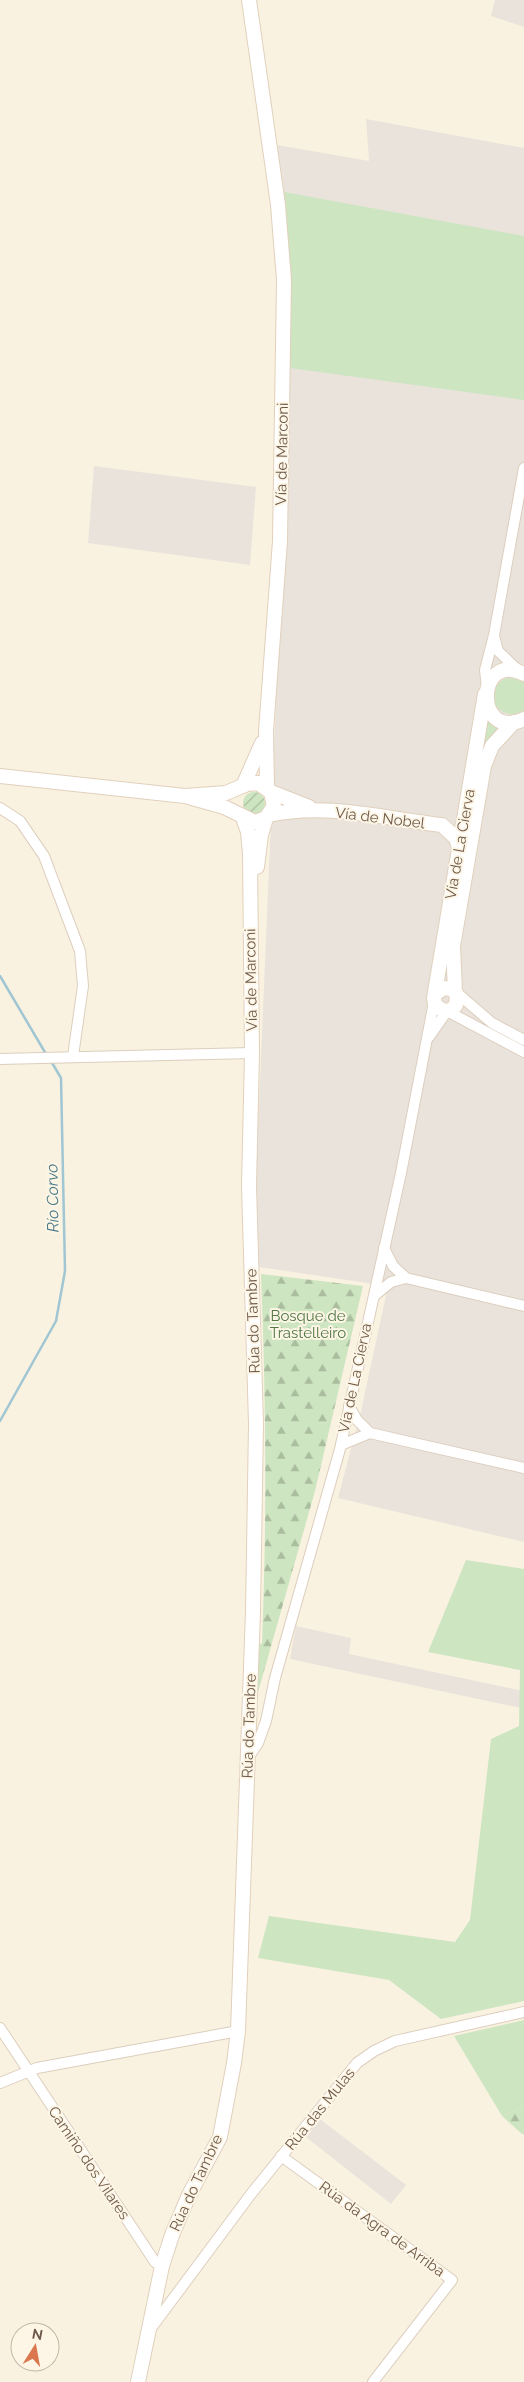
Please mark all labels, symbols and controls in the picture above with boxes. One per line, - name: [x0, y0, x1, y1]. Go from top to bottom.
- street label: Vía de Marconi: [272, 402, 292, 506]
- street label: Vía de La Cierva: [441, 787, 479, 901]
- street label: Vía de Nobel: [334, 804, 427, 833]
- street label: Vía de Marconi: [241, 928, 261, 1032]
- water label: Río Corvo: [42, 1164, 63, 1232]
- street label: Rúa do Tambre: [242, 1268, 264, 1374]
- park label: Bosque de Trastelleiro: [270, 1307, 346, 1342]
- street label: Vía de La Cierva: [335, 1321, 375, 1435]
- street label: Rúa do Tambre: [238, 1673, 260, 1779]
- street label: Rúa das Mulas: [281, 2064, 359, 2154]
- street label: Camiño dos Vilares: [44, 2103, 134, 2223]
- street label: Rúa do Tambre: [166, 2132, 226, 2234]
- street label: Rúa da Agra de Arriba: [316, 2177, 448, 2281]
- north arrow: [10, 2322, 60, 2372]
- text: N: [31, 2325, 44, 2343]

